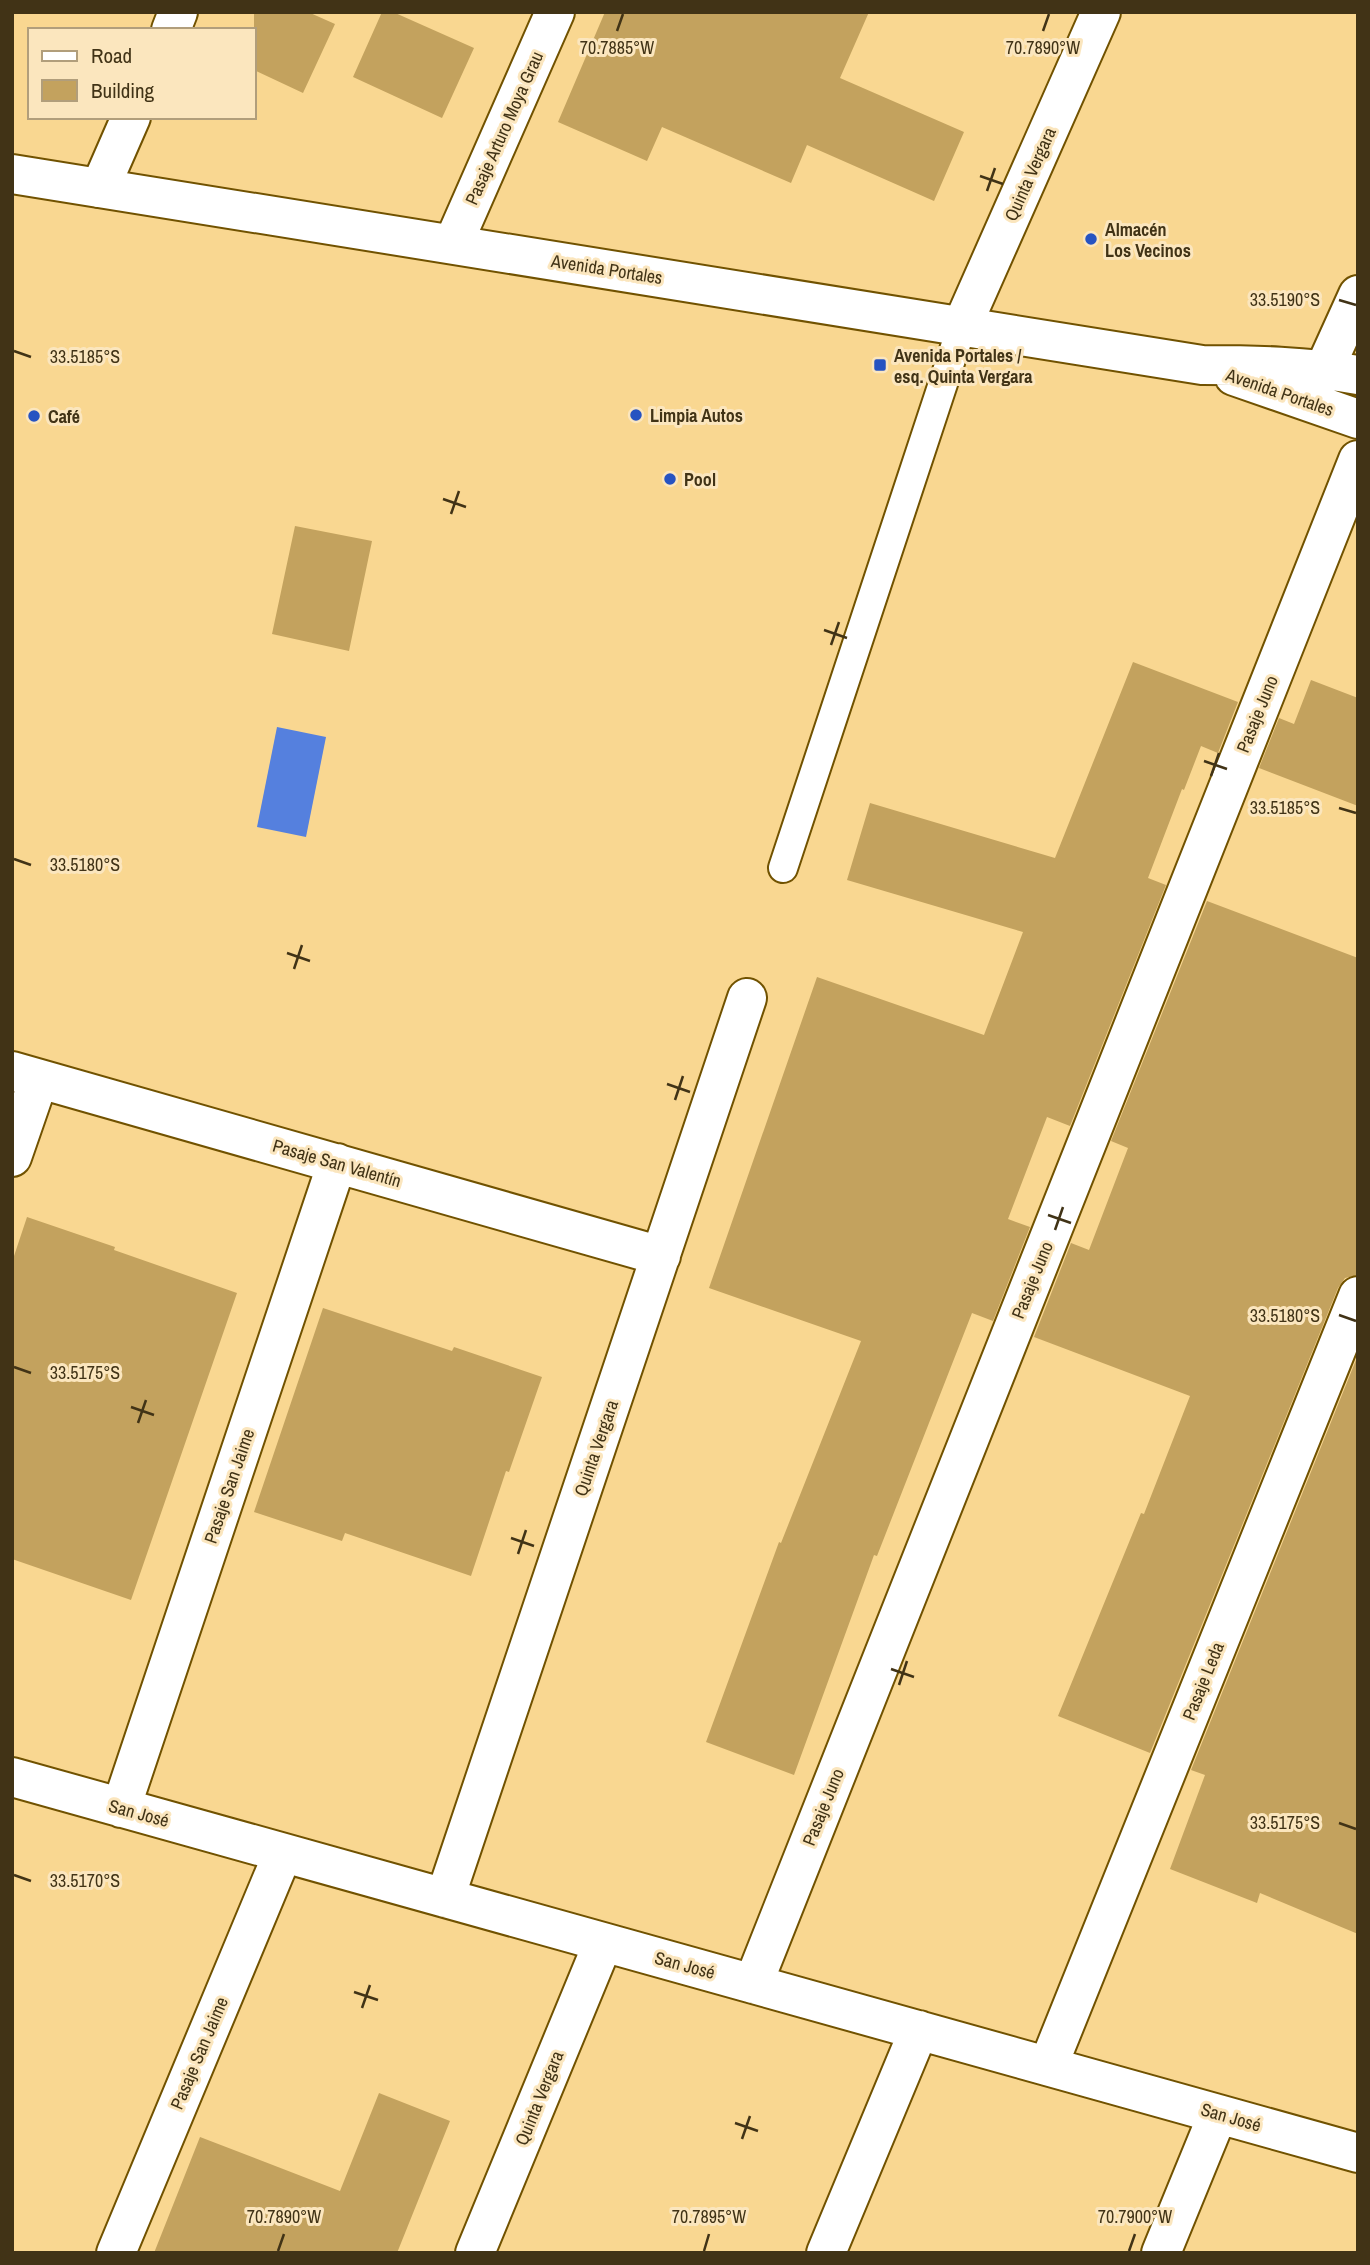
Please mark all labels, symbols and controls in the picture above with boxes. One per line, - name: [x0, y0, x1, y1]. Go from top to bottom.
- legend: [28, 28, 256, 119]
- text: 70.7885°W: [580, 35, 654, 60]
- text: 70.7890°W: [1006, 35, 1080, 60]
- text: Road: [91, 41, 132, 70]
- street label: Pasaje Arturo Moya Grau: [459, 47, 549, 209]
- text: Building: [91, 76, 155, 105]
- street label: Quinta Vergara: [998, 123, 1062, 225]
- place label: Almacén Los Vecinos: [1105, 217, 1191, 263]
- marker: Almacén Los Vecinos: [1083, 231, 1099, 247]
- street label: Avenida Portales: [549, 248, 664, 290]
- text: 33.5190°S: [1250, 287, 1320, 312]
- place label: Avenida Portales / esq. Quinta Vergara: [894, 343, 1033, 389]
- text: 33.5185°S: [50, 344, 120, 369]
- marker: Avenida Portales / esq. Quinta Vergara: [872, 357, 888, 373]
- street label: Avenida Portales: [1222, 362, 1337, 422]
- place label: Limpia Autos: [650, 403, 743, 428]
- place label: Café: [48, 404, 80, 429]
- marker: Limpia Autos: [628, 407, 644, 423]
- marker: Café: [26, 408, 42, 424]
- place label: Pool: [684, 467, 716, 492]
- marker: Pool: [662, 471, 678, 487]
- street label: Pasaje Juno: [1230, 672, 1284, 756]
- text: 33.5185°S: [1250, 795, 1320, 820]
- text: 33.5180°S: [50, 852, 120, 877]
- street label: Pasaje San Valentín: [270, 1133, 404, 1193]
- street label: Pasaje Juno: [1005, 1238, 1059, 1322]
- text: 33.5180°S: [1250, 1303, 1320, 1328]
- text: 33.5175°S: [50, 1360, 120, 1385]
- street label: Quinta Vergara: [568, 1397, 624, 1499]
- street label: Pasaje San Jaime: [198, 1425, 260, 1547]
- street label: Pasaje Leda: [1176, 1638, 1230, 1724]
- street label: Pasaje Juno: [796, 1765, 850, 1849]
- street label: San José: [106, 1793, 172, 1833]
- text: 33.5175°S: [1250, 1810, 1320, 1835]
- text: 33.5170°S: [50, 1868, 120, 1893]
- street label: San José: [652, 1945, 718, 1985]
- street label: Pasaje San Jaime: [164, 1993, 234, 2113]
- street label: Quinta Vergara: [509, 2047, 569, 2149]
- street label: San José: [1198, 2097, 1264, 2137]
- text: 70.7890°W: [247, 2204, 321, 2229]
- text: 70.7895°W: [672, 2204, 746, 2229]
- text: 70.7900°W: [1098, 2204, 1172, 2229]

